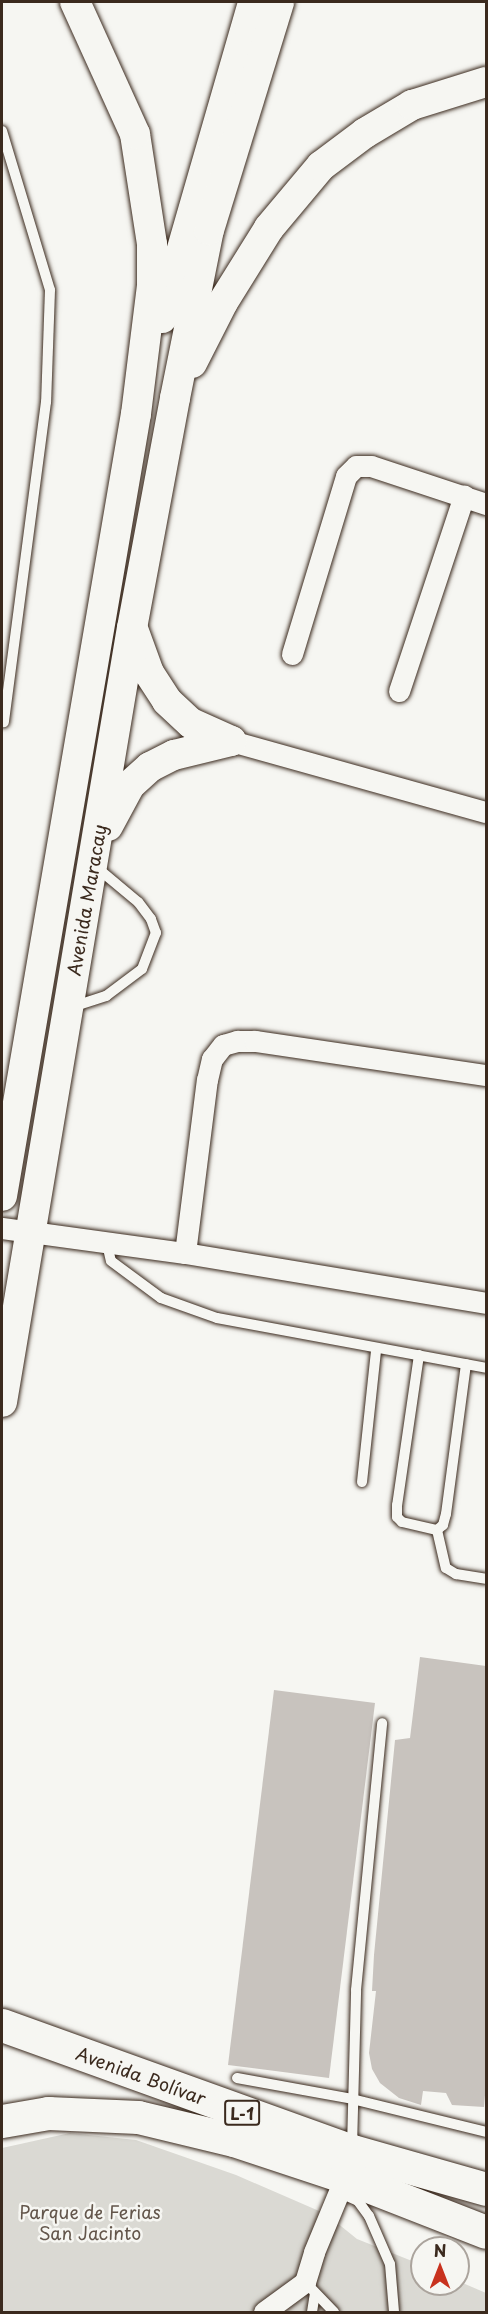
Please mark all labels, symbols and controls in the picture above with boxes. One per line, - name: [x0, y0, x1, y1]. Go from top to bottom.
- street label: Avenida Maracay: [63, 823, 111, 977]
- street label: Avenida Bolívar: [73, 2043, 209, 2109]
- road number: L-1: [224, 2100, 260, 2126]
- park label: Parque de Ferias San Jacinto: [19, 2202, 161, 2244]
- north arrow: [410, 2236, 470, 2296]
- text: N: [434, 2238, 446, 2262]

